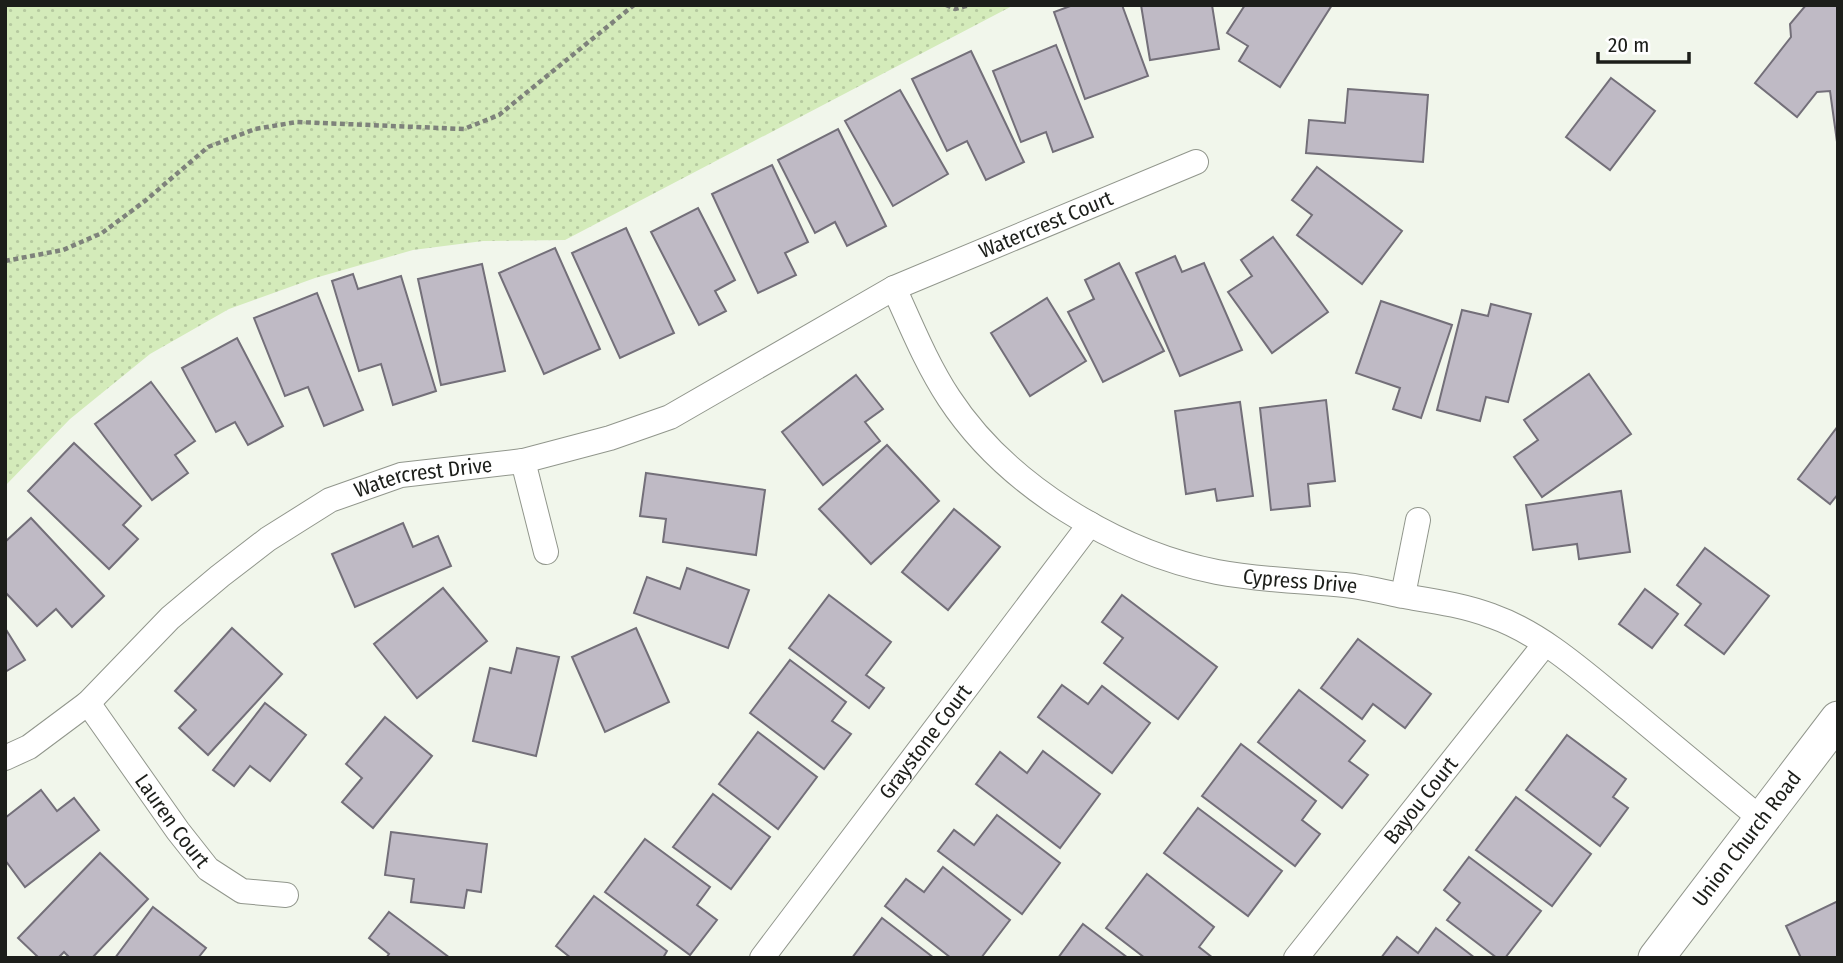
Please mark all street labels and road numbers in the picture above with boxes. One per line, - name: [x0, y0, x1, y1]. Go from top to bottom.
- street label: Watercrest Court: [975, 185, 1117, 264]
- street label: Watercrest Drive: [351, 452, 494, 503]
- street label: Cypress Drive: [1242, 563, 1359, 599]
- street label: Graystone Court: [874, 679, 977, 804]
- street label: Bayou Court: [1378, 751, 1464, 849]
- street label: Union Church Road: [1687, 766, 1807, 912]
- street label: Lauren Court: [129, 769, 215, 873]

